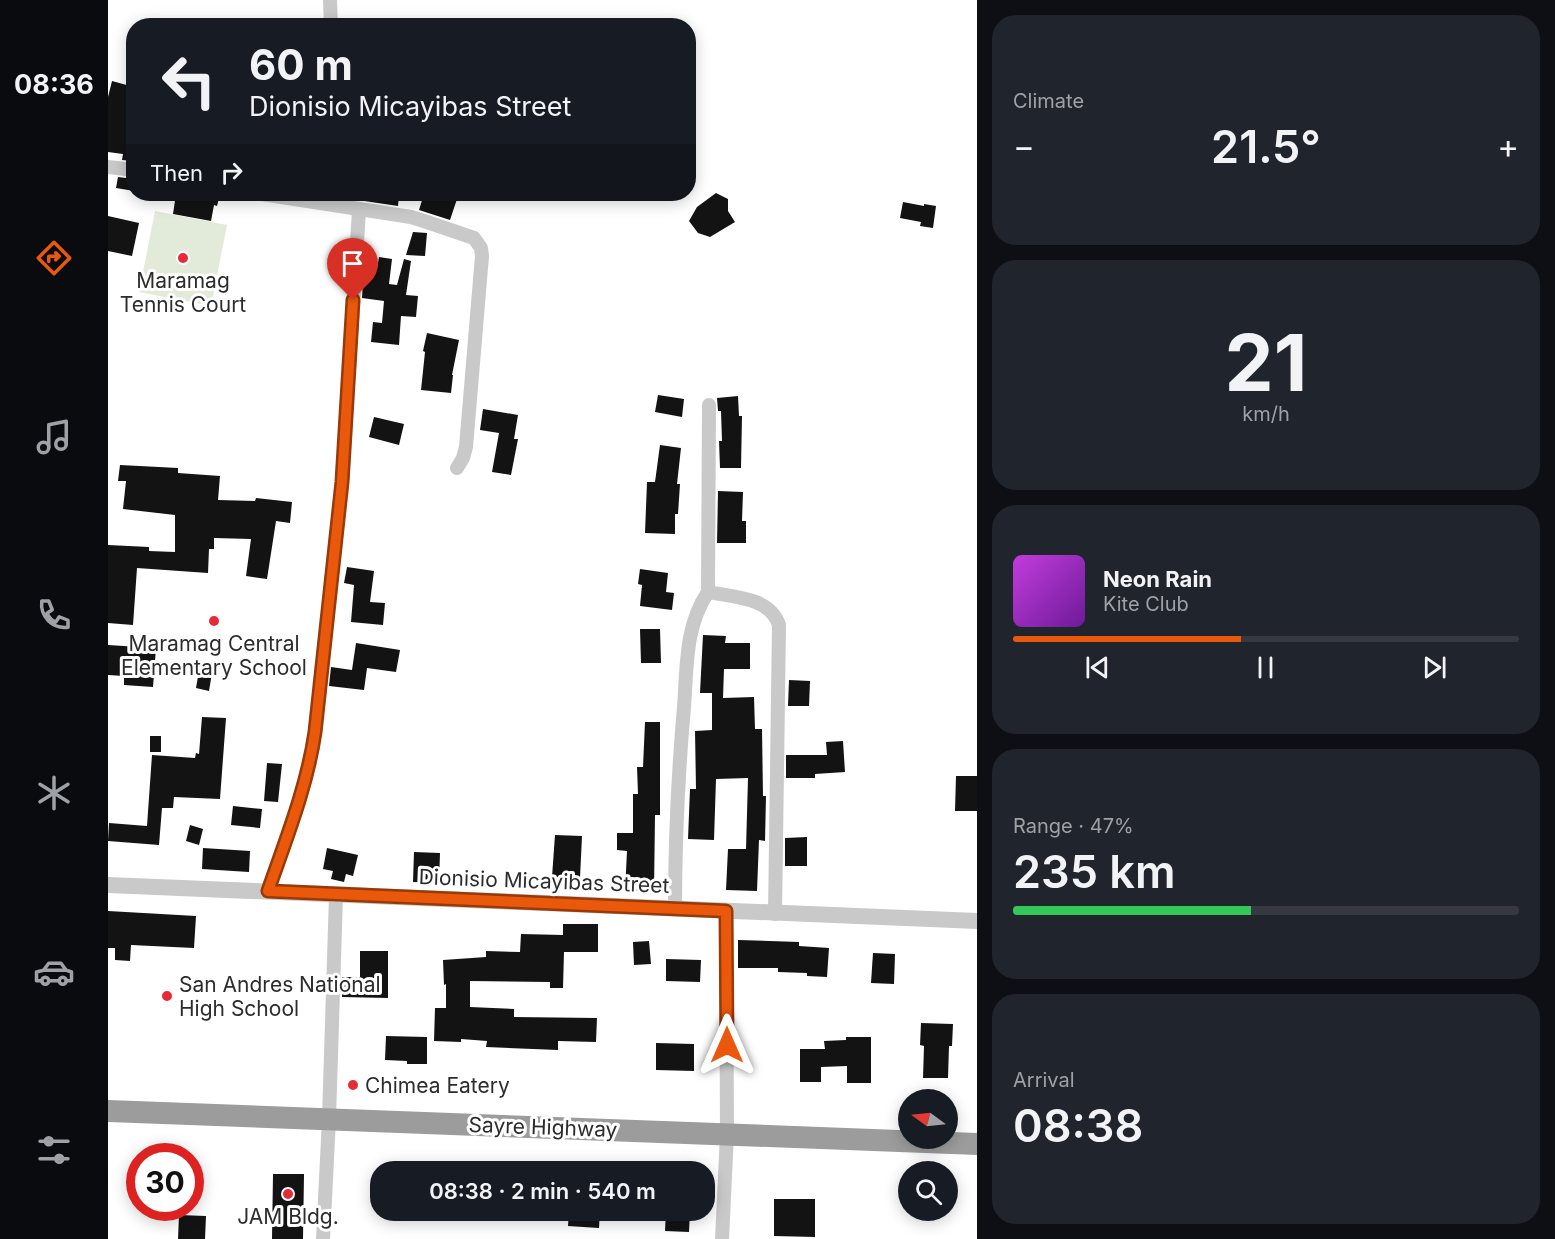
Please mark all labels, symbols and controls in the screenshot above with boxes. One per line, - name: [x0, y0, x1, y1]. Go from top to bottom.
- text: 60 m: [249, 39, 353, 90]
- icon: left: [150, 42, 228, 120]
- text: 08:36: [14, 68, 94, 101]
- text: Climate: [1013, 89, 1084, 113]
- text: Dionisio Micayibas Street: [249, 90, 571, 123]
- text: 21.5°: [1211, 119, 1321, 174]
- text: −: [1013, 126, 1035, 166]
- text: +: [1497, 126, 1519, 166]
- icon: right: [215, 156, 248, 189]
- text: Then: [150, 160, 203, 186]
- icon: directions: [33, 237, 75, 279]
- pin: [327, 238, 378, 300]
- icon: arrive: [336, 247, 369, 280]
- marker: Maramag Tennis Court: [176, 251, 190, 265]
- place label: Maramag Tennis Court: [120, 268, 246, 317]
- text: 21: [1225, 315, 1307, 410]
- text: km/h: [1242, 402, 1290, 426]
- icon: music: [33, 416, 75, 458]
- text: Neon Rain: [1103, 566, 1212, 592]
- text: Kite Club: [1103, 592, 1189, 616]
- icon: phone: [33, 594, 75, 636]
- marker: Maramag Central Elementary School: [207, 614, 221, 628]
- place label: Maramag Central Elementary School: [121, 631, 307, 680]
- icon: previous: [1081, 651, 1114, 684]
- icon: pause: [1249, 651, 1282, 684]
- icon: next: [1418, 651, 1451, 684]
- icon: climate: [33, 772, 75, 814]
- text: Range · 47%: [1013, 814, 1134, 838]
- text: 235 km: [1013, 844, 1175, 899]
- street label: Dionisio Micayibas Street: [418, 864, 670, 898]
- icon: car: [33, 951, 75, 993]
- place label: San Andres National High School: [179, 972, 381, 1021]
- marker: San Andres National High School: [160, 989, 174, 1003]
- position arrow: [695, 1013, 759, 1077]
- text: Arrival: [1013, 1068, 1075, 1092]
- place label: Chimea Eatery: [365, 1073, 510, 1098]
- marker: Chimea Eatery: [346, 1078, 360, 1092]
- north arrow: [898, 1089, 958, 1149]
- map controls: [898, 1089, 958, 1221]
- text: 08:38: [1013, 1098, 1143, 1153]
- street label: Sayre Highway: [468, 1112, 618, 1142]
- icon: filters: [33, 1129, 75, 1171]
- speed limit sign: 30: [126, 1143, 204, 1221]
- button: search: [898, 1161, 958, 1221]
- text: 08:38 · 2 min · 540 m: [429, 1178, 656, 1204]
- marker: JAM Bldg.: [281, 1187, 295, 1201]
- place label: JAM Bldg.: [237, 1204, 339, 1229]

